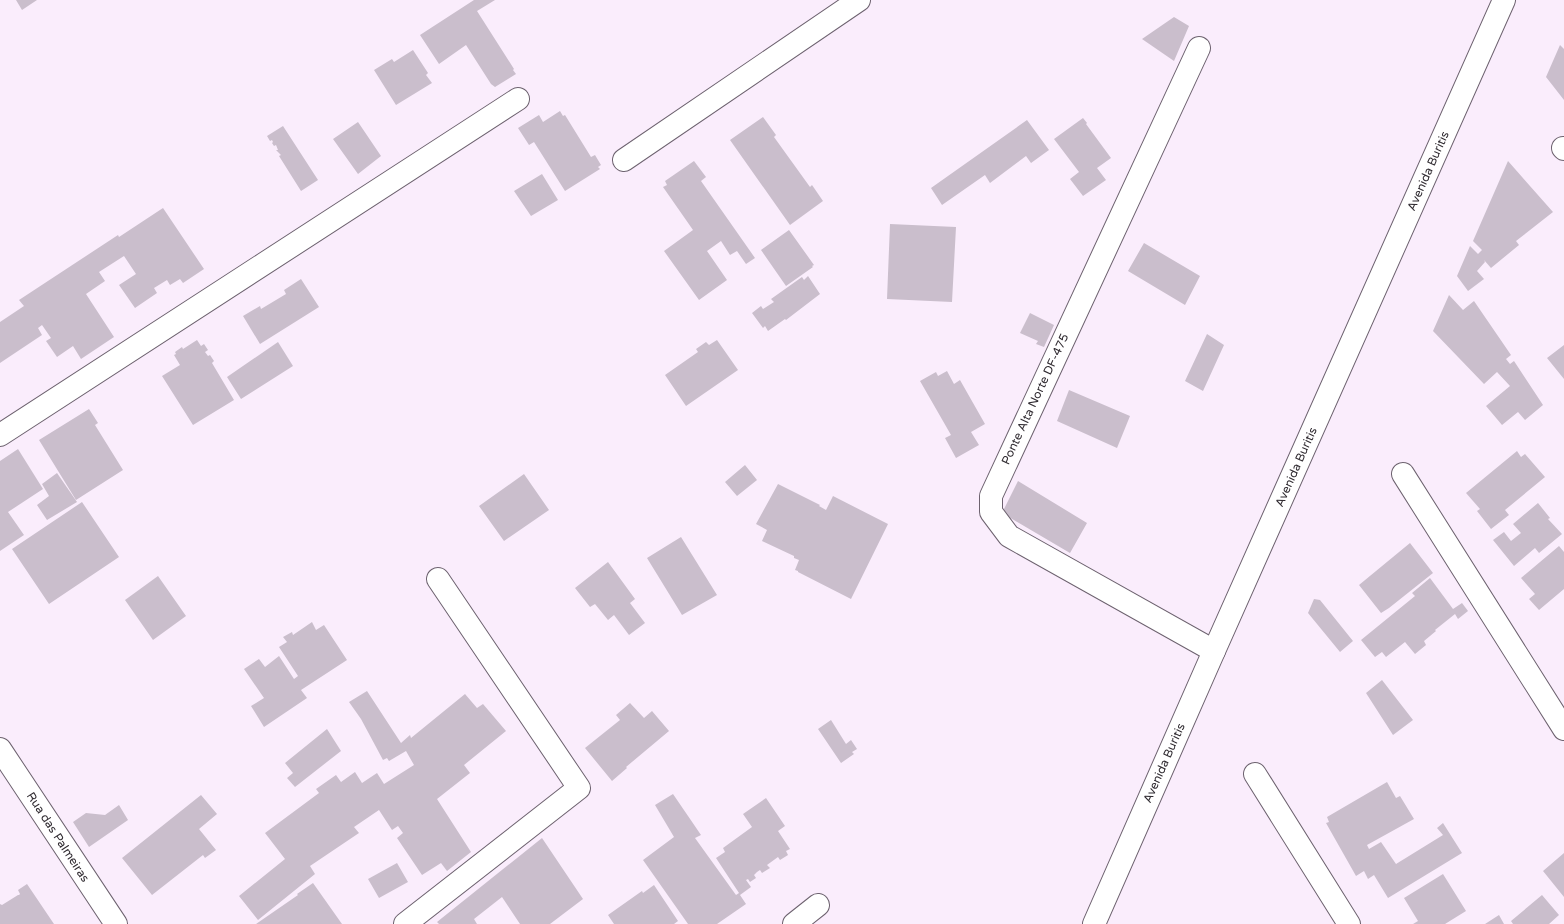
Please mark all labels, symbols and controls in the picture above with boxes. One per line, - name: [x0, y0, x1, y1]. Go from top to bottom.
- street label: Avenida Buritis: [1404, 129, 1452, 213]
- street label: Ponte Alta Norte DF-475: [998, 331, 1072, 467]
- street label: Avenida Buritis: [1272, 425, 1320, 509]
- street label: Avenida Buritis: [1140, 721, 1188, 805]
- street label: Rua das Palmeiras: [24, 789, 92, 885]

